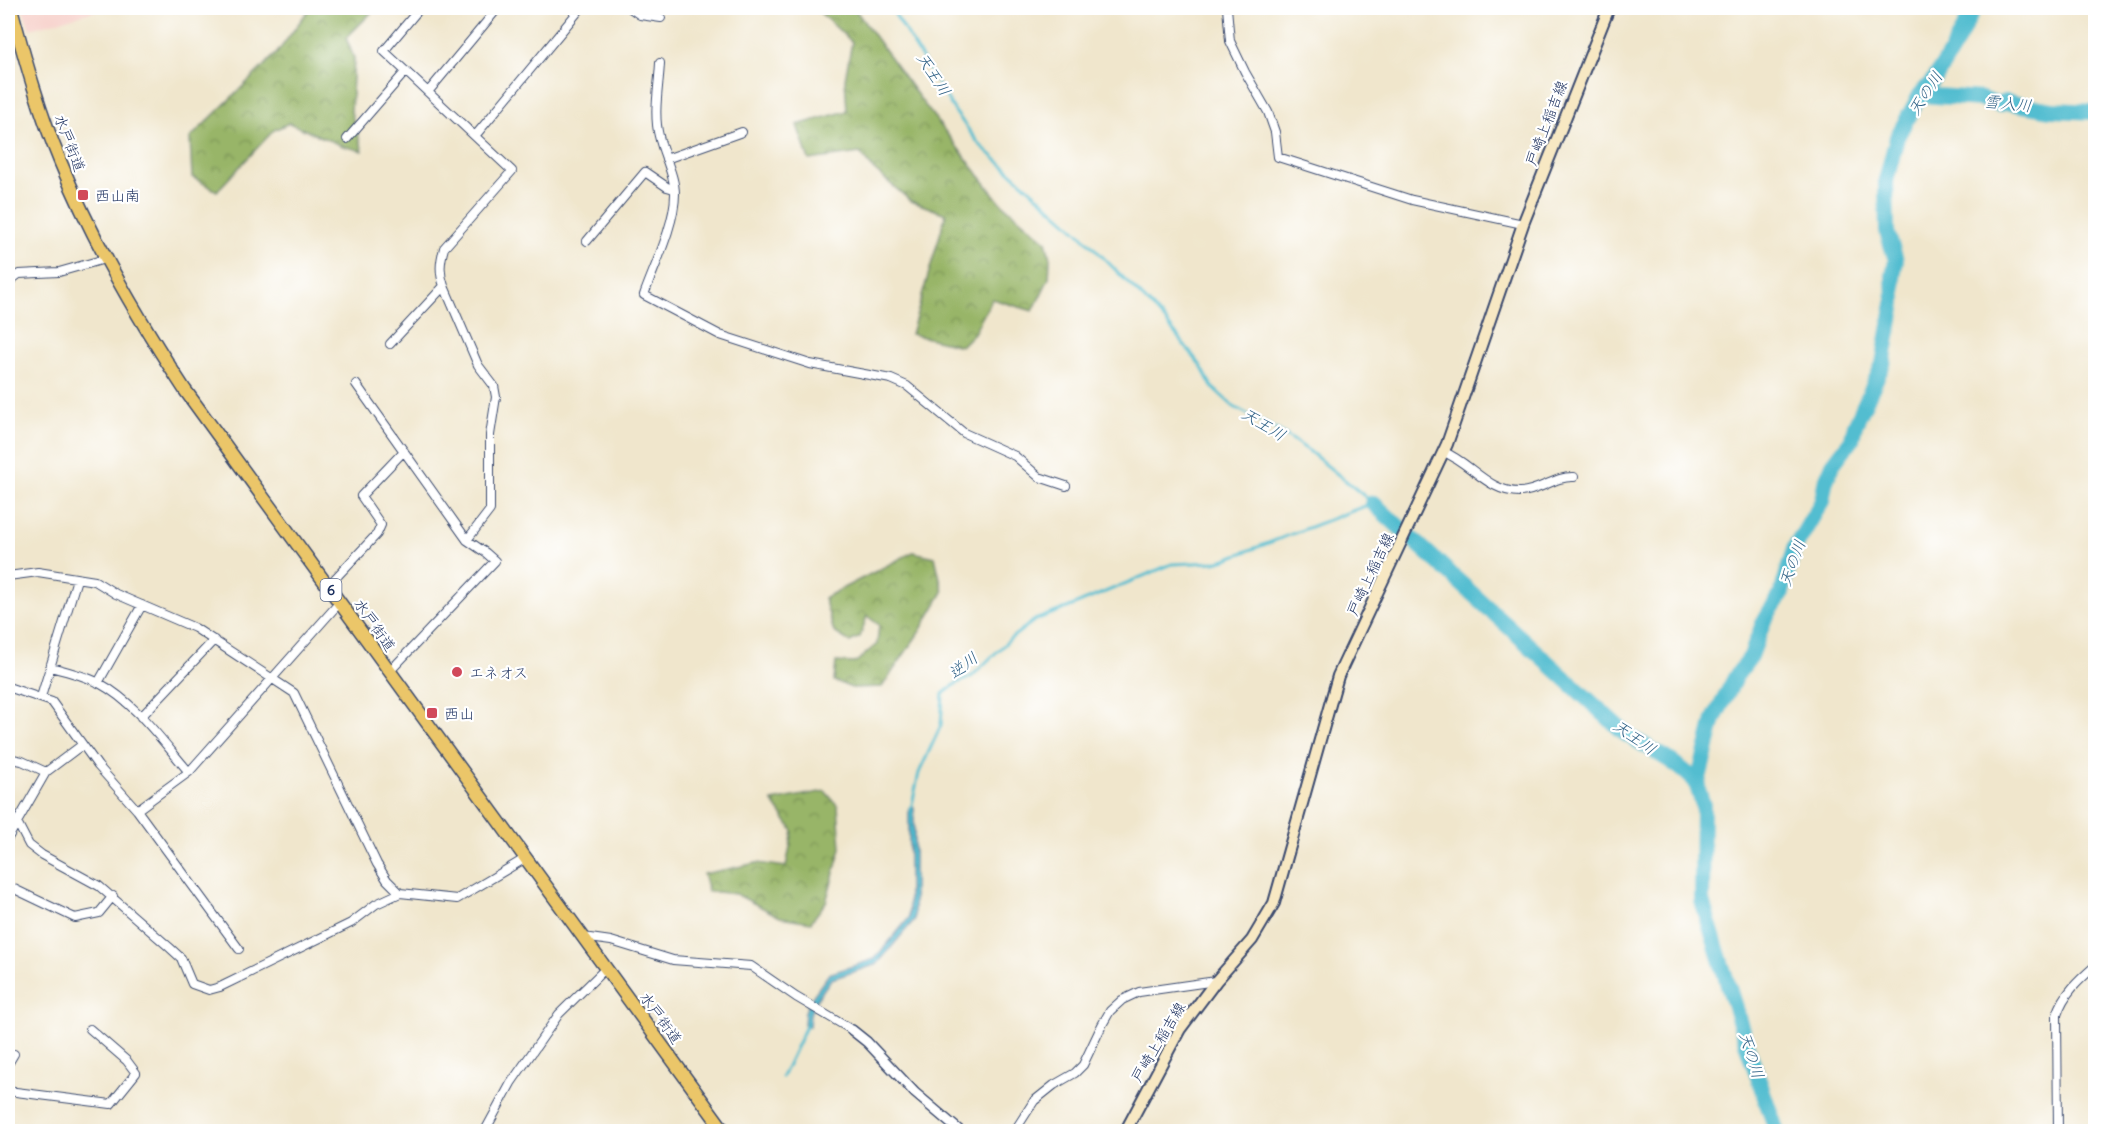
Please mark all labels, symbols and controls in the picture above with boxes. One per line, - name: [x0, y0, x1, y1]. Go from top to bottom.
- water label: 天王川: [913, 48, 955, 100]
- water label: 天の川: [1904, 67, 1946, 119]
- street label: 戸崎上稲吉線: [1521, 78, 1571, 168]
- water label: 雪入川: [1983, 91, 2033, 115]
- street label: 水戸街道: [50, 112, 90, 174]
- place label: 西山南: [95, 186, 140, 205]
- marker: 西山南: [76, 188, 90, 202]
- water label: 天王川: [1238, 403, 1290, 445]
- street label: 戸崎上稲吉線: [1342, 529, 1398, 619]
- water label: 天の川: [1774, 537, 1810, 589]
- road number: 6: [320, 579, 342, 601]
- street label: 水戸街道: [350, 595, 400, 655]
- water label: 逆川: [944, 647, 982, 683]
- place label: エネオス: [469, 663, 528, 682]
- marker: エネオス: [450, 665, 464, 679]
- place label: 西山: [444, 704, 474, 723]
- marker: 西山: [425, 706, 439, 720]
- water label: 天王川: [1610, 715, 1660, 759]
- street label: 水戸街道: [636, 988, 686, 1048]
- street label: 戸崎上稲吉線: [1127, 999, 1189, 1085]
- water label: 天の川: [1735, 1029, 1769, 1081]

